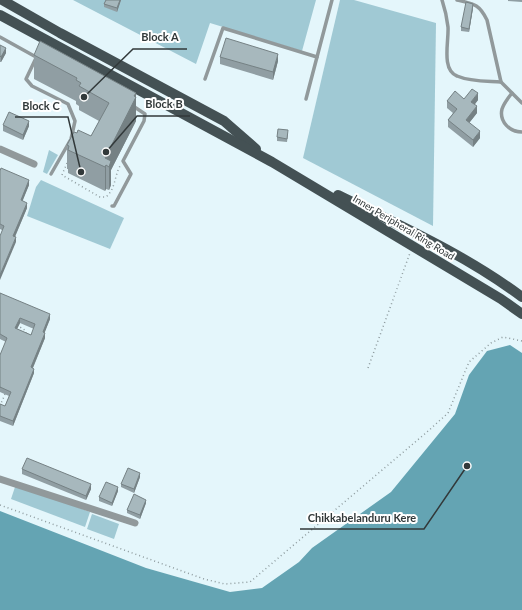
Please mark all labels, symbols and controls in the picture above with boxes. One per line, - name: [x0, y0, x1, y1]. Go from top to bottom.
- callout: Block A: [133, 26, 187, 49]
- text: Block A: [141, 30, 179, 43]
- callout: Block B: [137, 93, 190, 116]
- callout: Block C: [15, 94, 68, 117]
- text: Block B: [145, 97, 183, 110]
- text: Block C: [22, 99, 60, 112]
- street label: Inner Peripheral Ring Road: [351, 192, 457, 262]
- callout: Chikkabelanduru Kere: [300, 506, 424, 529]
- text: Chikkabelanduru Kere: [308, 511, 416, 524]

